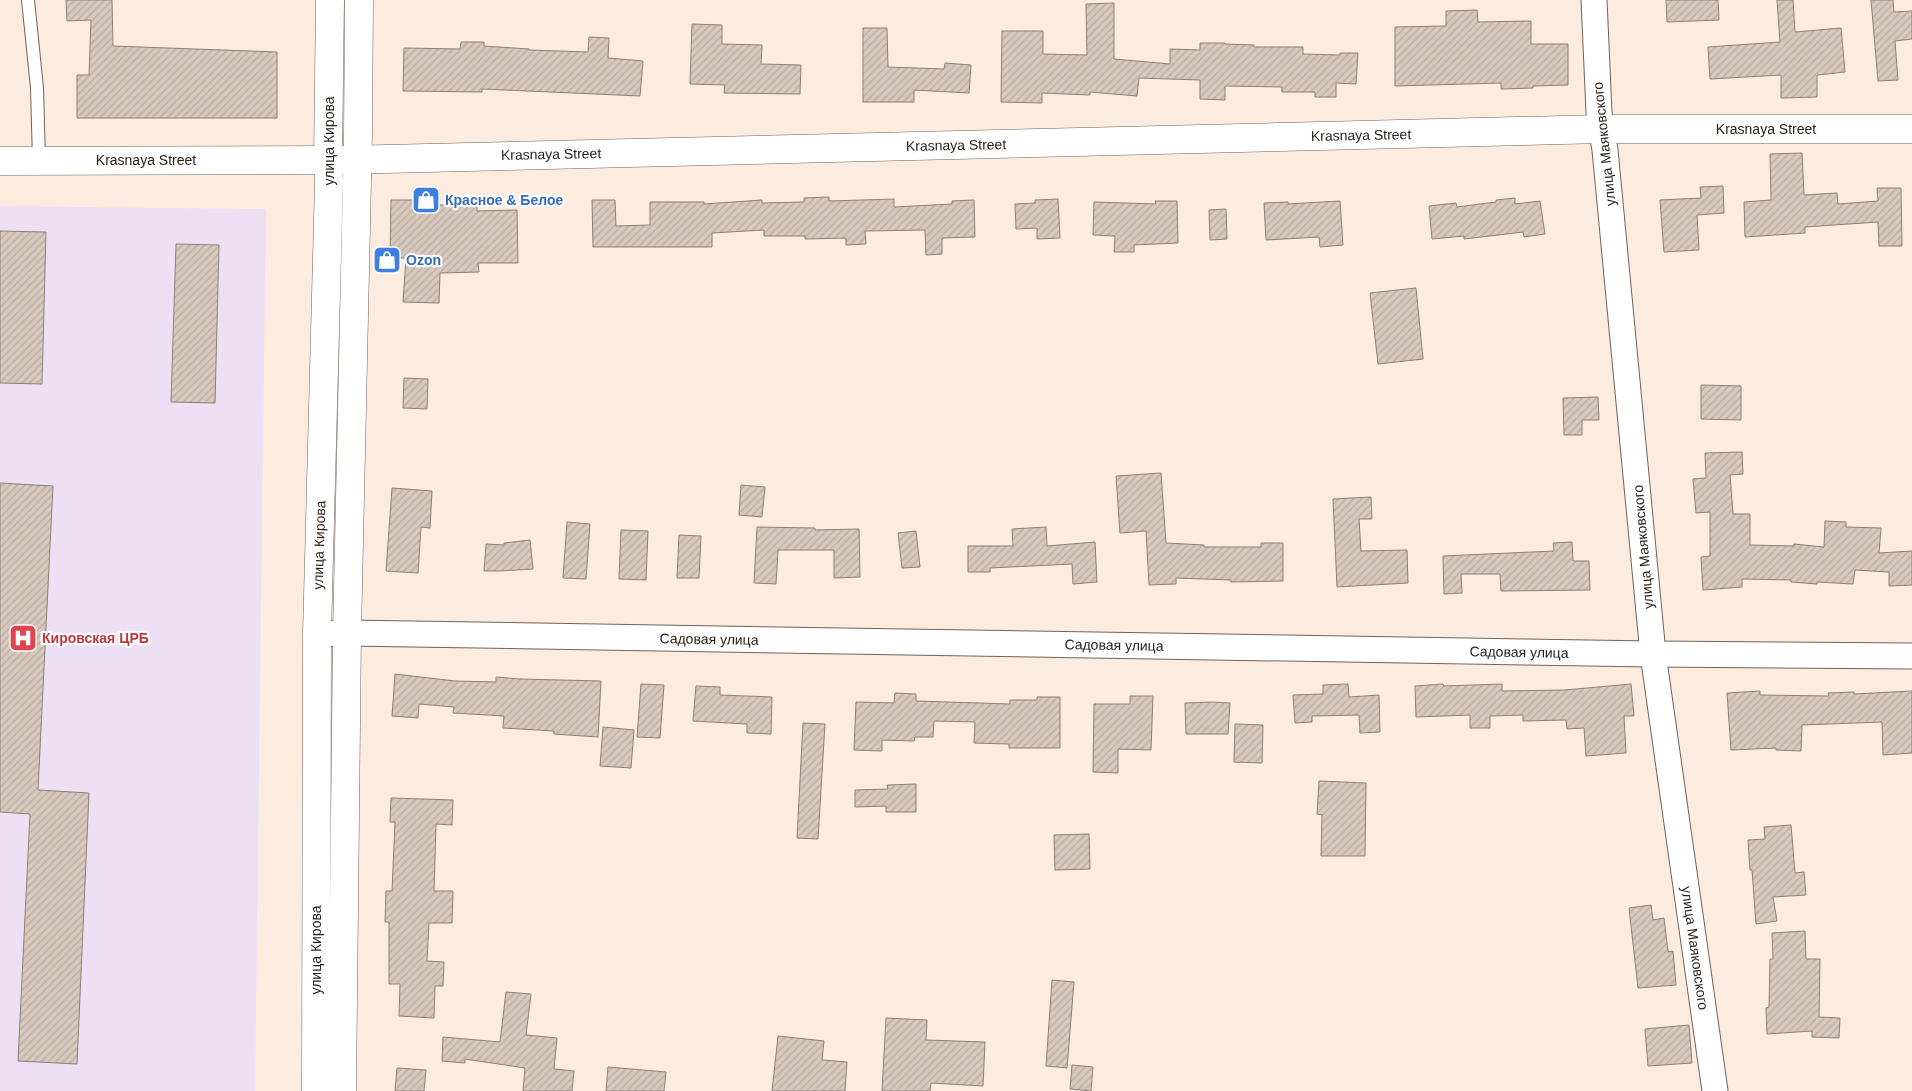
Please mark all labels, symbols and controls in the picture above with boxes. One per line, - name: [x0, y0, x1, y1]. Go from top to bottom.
- street label: улица Маяковского: [1590, 81, 1618, 207]
- street label: улица Кирова: [321, 96, 337, 186]
- street label: Krasnaya Street: [1716, 121, 1816, 137]
- street label: Krasnaya Street: [1311, 126, 1411, 144]
- street label: Krasnaya Street: [906, 136, 1006, 154]
- street label: Krasnaya Street: [501, 145, 601, 163]
- street label: Krasnaya Street: [96, 152, 196, 168]
- shop icon: Красное & Белое: [411, 185, 441, 215]
- place label: Красное & Белое: [445, 192, 563, 208]
- shop icon: Ozon: [372, 245, 402, 275]
- place label: Ozon: [406, 252, 441, 268]
- street label: улица Маяковского: [1630, 484, 1656, 610]
- street label: улица Кирова: [309, 500, 329, 590]
- hospital icon: Кировская ЦРБ: [8, 623, 38, 653]
- place label: Кировская ЦРБ: [42, 630, 149, 646]
- street label: Садовая улица: [659, 630, 759, 648]
- street label: Садовая улица: [1064, 636, 1164, 654]
- street label: Садовая улица: [1469, 643, 1569, 661]
- street label: улица Маяковского: [1678, 885, 1712, 1011]
- street label: улица Кирова: [308, 905, 324, 995]

